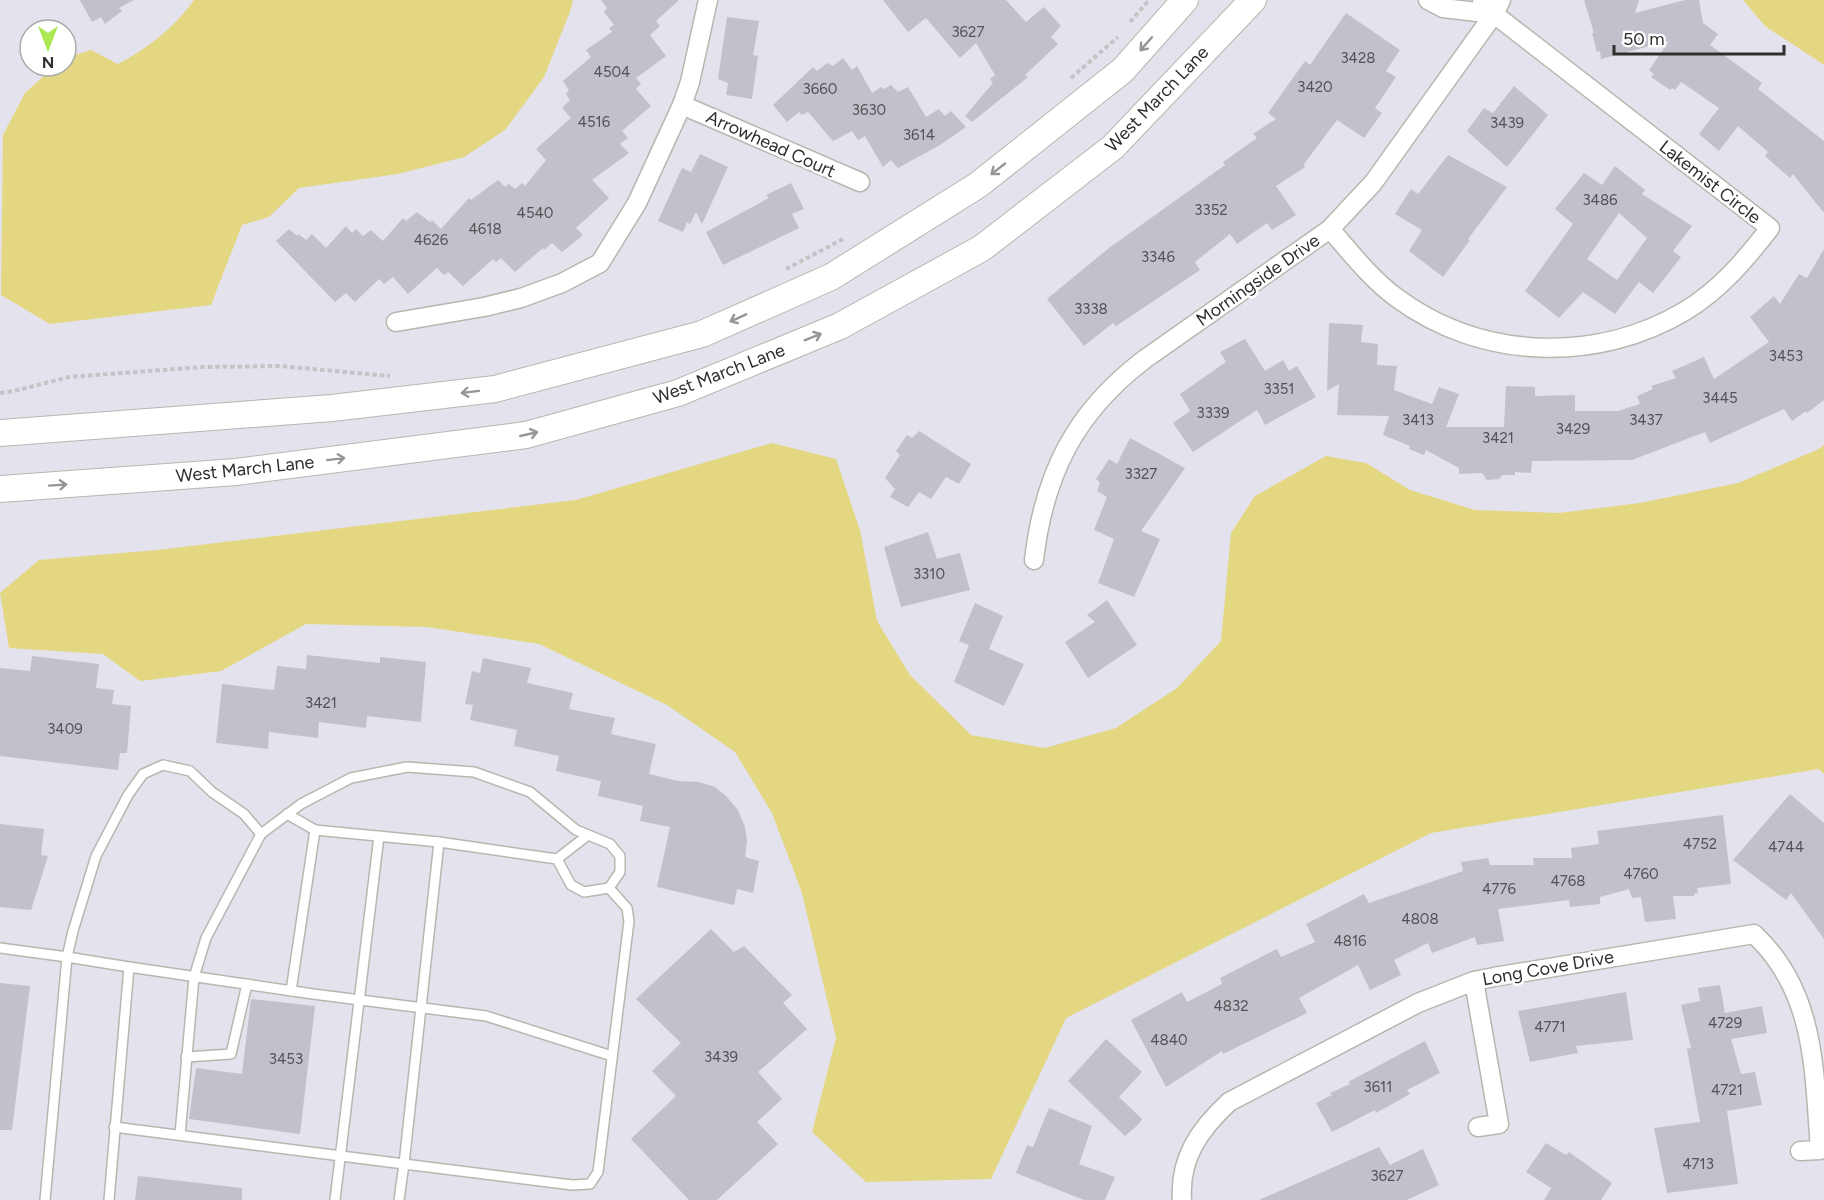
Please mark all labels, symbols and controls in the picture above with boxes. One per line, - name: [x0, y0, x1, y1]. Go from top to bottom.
- north arrow: [18, 18, 78, 78]
- scale bar: [1614, 18, 1784, 56]
- house number: 3627: [951, 23, 985, 41]
- text: 50 m: [1623, 28, 1665, 50]
- one-way arrow: [1139, 36, 1153, 51]
- street label: West March Lane: [1101, 41, 1213, 157]
- house number: 3428: [1340, 49, 1376, 67]
- text: N: [42, 53, 54, 72]
- house number: 4504: [594, 63, 630, 81]
- house number: 3420: [1297, 78, 1333, 96]
- house number: 3660: [803, 80, 837, 98]
- house number: 3630: [852, 101, 886, 119]
- street label: Arrowhead Court: [703, 106, 839, 182]
- house number: 4516: [578, 113, 611, 131]
- house number: 3439: [1490, 114, 1524, 132]
- house number: 3614: [903, 126, 935, 144]
- street label: Lakemist Circle: [1655, 136, 1765, 229]
- one-way arrow: [990, 163, 1006, 176]
- house number: 3486: [1582, 191, 1618, 209]
- house number: 3352: [1194, 201, 1228, 219]
- house number: 4540: [517, 204, 553, 222]
- house number: 4618: [468, 220, 502, 238]
- street label: Morningside Drive: [1192, 229, 1324, 331]
- house number: 4626: [414, 231, 449, 249]
- house number: 3346: [1141, 248, 1176, 266]
- house number: 3338: [1074, 300, 1108, 318]
- one-way arrow: [729, 313, 748, 324]
- one-way arrow: [803, 331, 822, 342]
- street label: West March Lane: [650, 339, 788, 409]
- house number: 3453: [1769, 347, 1803, 365]
- house number: 3351: [1263, 380, 1295, 398]
- one-way arrow: [460, 386, 480, 397]
- house number: 3445: [1702, 389, 1738, 407]
- house number: 3339: [1197, 404, 1229, 422]
- house number: 3413: [1402, 411, 1434, 429]
- house number: 3437: [1629, 411, 1663, 429]
- house number: 3429: [1556, 420, 1590, 438]
- one-way arrow: [520, 427, 539, 439]
- house number: 3421: [1482, 429, 1514, 447]
- street label: West March Lane: [175, 451, 316, 487]
- one-way arrow: [326, 454, 345, 465]
- house number: 3327: [1125, 465, 1157, 483]
- one-way arrow: [48, 479, 68, 490]
- house number: 3310: [913, 565, 945, 583]
- house number: 3421: [305, 694, 337, 712]
- house number: 3409: [47, 720, 83, 738]
- house number: 4752: [1683, 835, 1717, 853]
- house number: 4744: [1768, 838, 1804, 856]
- house number: 4760: [1623, 865, 1659, 883]
- house number: 4768: [1550, 872, 1586, 890]
- house number: 4776: [1482, 880, 1516, 898]
- house number: 4808: [1401, 910, 1439, 928]
- house number: 4816: [1333, 932, 1367, 950]
- street label: Long Cove Drive: [1481, 946, 1616, 990]
- house number: 4832: [1213, 997, 1249, 1015]
- house number: 4729: [1708, 1014, 1742, 1032]
- house number: 4771: [1534, 1018, 1566, 1036]
- house number: 4840: [1150, 1031, 1188, 1049]
- house number: 3439: [704, 1048, 738, 1066]
- house number: 3453: [269, 1050, 303, 1068]
- house number: 3611: [1363, 1078, 1393, 1096]
- house number: 4721: [1711, 1081, 1743, 1099]
- house number: 4713: [1682, 1155, 1714, 1173]
- house number: 3627: [1370, 1167, 1404, 1185]

